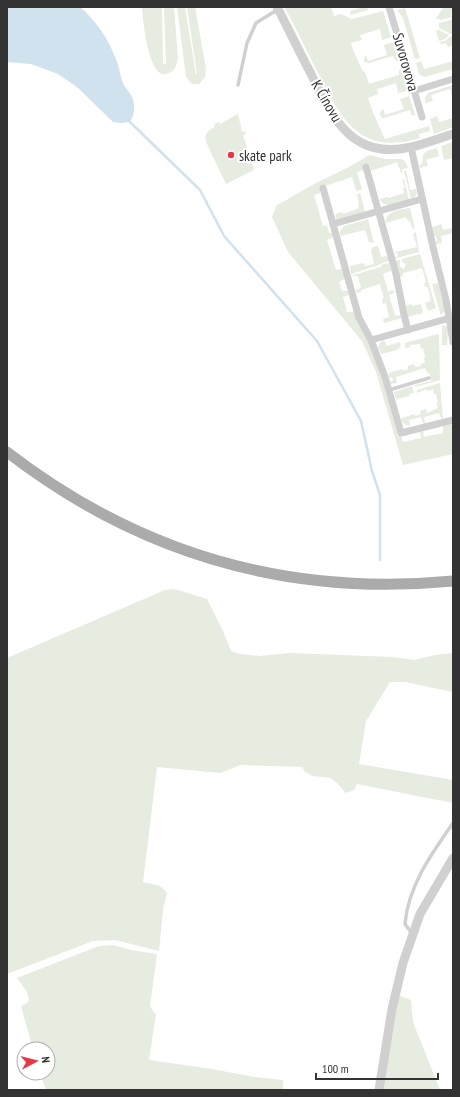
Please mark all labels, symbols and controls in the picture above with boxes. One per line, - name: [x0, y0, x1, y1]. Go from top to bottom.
- street label: Suvorovova: [389, 31, 423, 93]
- street label: K Čínovu: [307, 77, 347, 125]
- place label: skate park: [239, 146, 292, 165]
- marker: skate park: [226, 150, 236, 160]
- north arrow: [16, 1041, 56, 1081]
- scale bar: [316, 1055, 438, 1081]
- text: N: [39, 1056, 53, 1064]
- text: 100 m: [322, 1061, 349, 1076]

